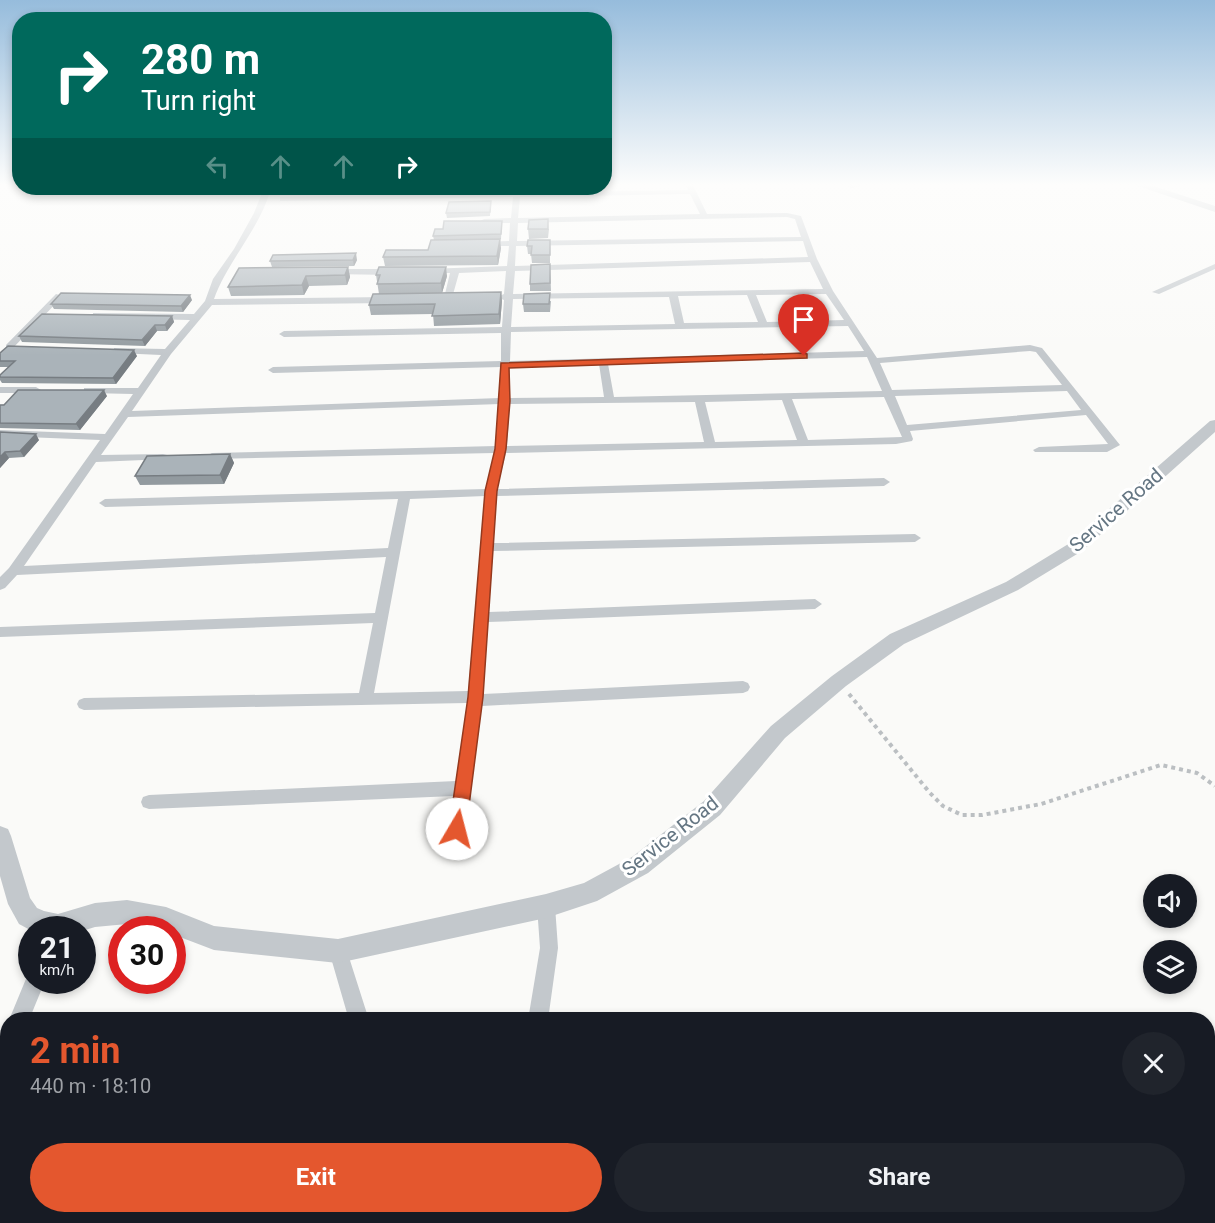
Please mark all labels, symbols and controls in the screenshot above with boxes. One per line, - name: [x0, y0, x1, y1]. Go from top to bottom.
- text: 280 m: [141, 35, 260, 84]
- icon: right: [42, 36, 120, 114]
- text: Turn right: [141, 85, 256, 117]
- icon: left: [201, 150, 234, 183]
- icon: ahead: [264, 150, 297, 183]
- icon: ahead: [327, 150, 360, 183]
- icon: right: [390, 150, 423, 183]
- pin: [778, 294, 829, 356]
- icon: arrive: [787, 303, 820, 336]
- street label: Service Road: [1064, 463, 1168, 557]
- street label: Service Road: [617, 791, 723, 881]
- position arrow: [425, 797, 489, 861]
- map controls: [1143, 874, 1197, 994]
- button: sound: [1143, 874, 1197, 928]
- speed limit sign: 30: [108, 916, 186, 994]
- text: 21: [40, 930, 74, 965]
- button: layers: [1143, 940, 1197, 994]
- text: km/h: [39, 961, 75, 979]
- text: 2 min: [30, 1030, 121, 1072]
- button: close: [1122, 1032, 1185, 1095]
- text: 440 m · 18:10: [30, 1074, 151, 1098]
- button: Exit: [30, 1143, 602, 1212]
- button: Share: [614, 1143, 1185, 1212]

